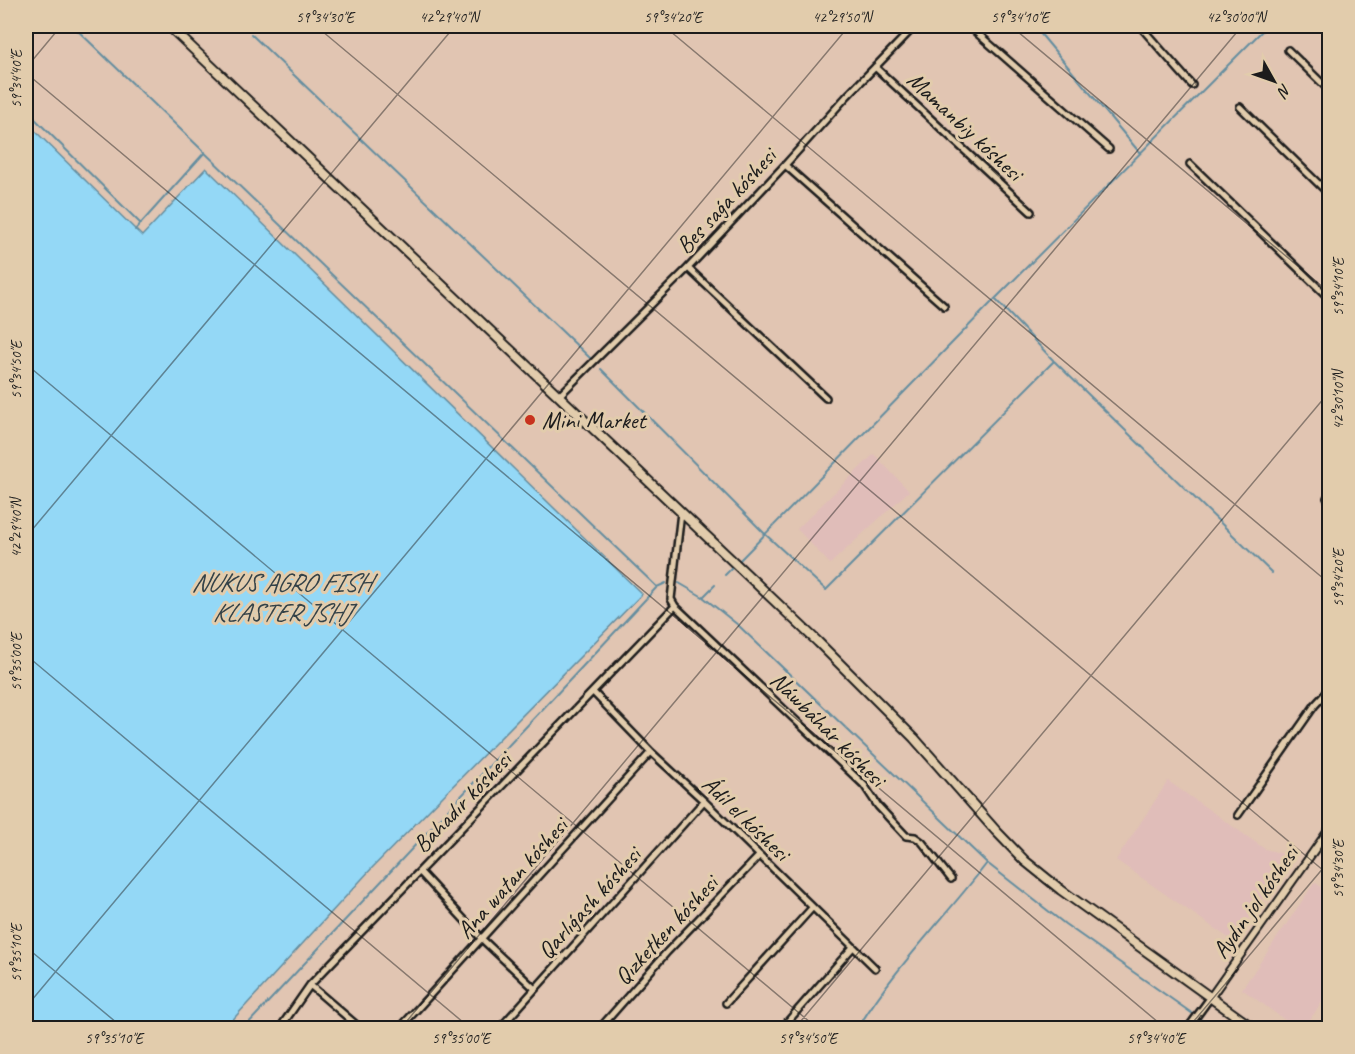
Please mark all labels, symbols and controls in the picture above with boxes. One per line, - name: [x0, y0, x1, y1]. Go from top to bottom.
- text: 59°34'30"E: [296, 8, 356, 27]
- text: 42°29'40"N: [419, 8, 482, 27]
- text: 59°34'20"E: [644, 8, 704, 27]
- text: 42°29'50"N: [812, 8, 875, 27]
- text: 59°34'10"E: [991, 8, 1051, 27]
- text: 42°30'00"N: [1206, 8, 1269, 27]
- text: 59°34'40"E: [7, 48, 26, 108]
- north arrow: [1244, 51, 1304, 111]
- street label: Mamanbiy kóshesi: [901, 65, 1031, 189]
- text: N: [1272, 80, 1296, 103]
- street label: Bes saǵa kóshesi: [669, 140, 784, 260]
- text: 59°34'10"E: [1329, 256, 1348, 316]
- text: 59°34'50"E: [7, 339, 26, 399]
- text: 42°30'10"N: [1329, 367, 1348, 430]
- place label: Mini Market: [542, 405, 647, 435]
- marker: Mini Market: [523, 413, 537, 427]
- text: 42°29'40"N: [7, 495, 26, 558]
- text: 59°34'20"E: [1329, 547, 1348, 607]
- water label: NUKUS AGRO FISH KLASTER JSHJ: [191, 566, 379, 629]
- text: 59°35'00"E: [7, 631, 26, 691]
- street label: Náwbáhár kóshesi: [764, 665, 894, 795]
- street label: Bahadır kóshesi: [406, 743, 519, 859]
- street label: Ádil el kóshesi: [696, 769, 798, 869]
- street label: Ana watan kóshesi: [450, 810, 576, 945]
- street label: Aydın jol kóshesi: [1205, 838, 1306, 964]
- text: 59°34'30"E: [1329, 838, 1348, 898]
- street label: Qarlıǵash kóshesi: [531, 839, 649, 965]
- street label: Qızketken kóshesi: [608, 867, 726, 991]
- text: 59°35'10"E: [7, 922, 26, 982]
- text: 59°35'10"E: [85, 1029, 145, 1048]
- text: 59°35'00"E: [432, 1029, 492, 1048]
- text: 59°34'50"E: [779, 1029, 839, 1048]
- text: 59°34'40"E: [1127, 1029, 1187, 1048]

